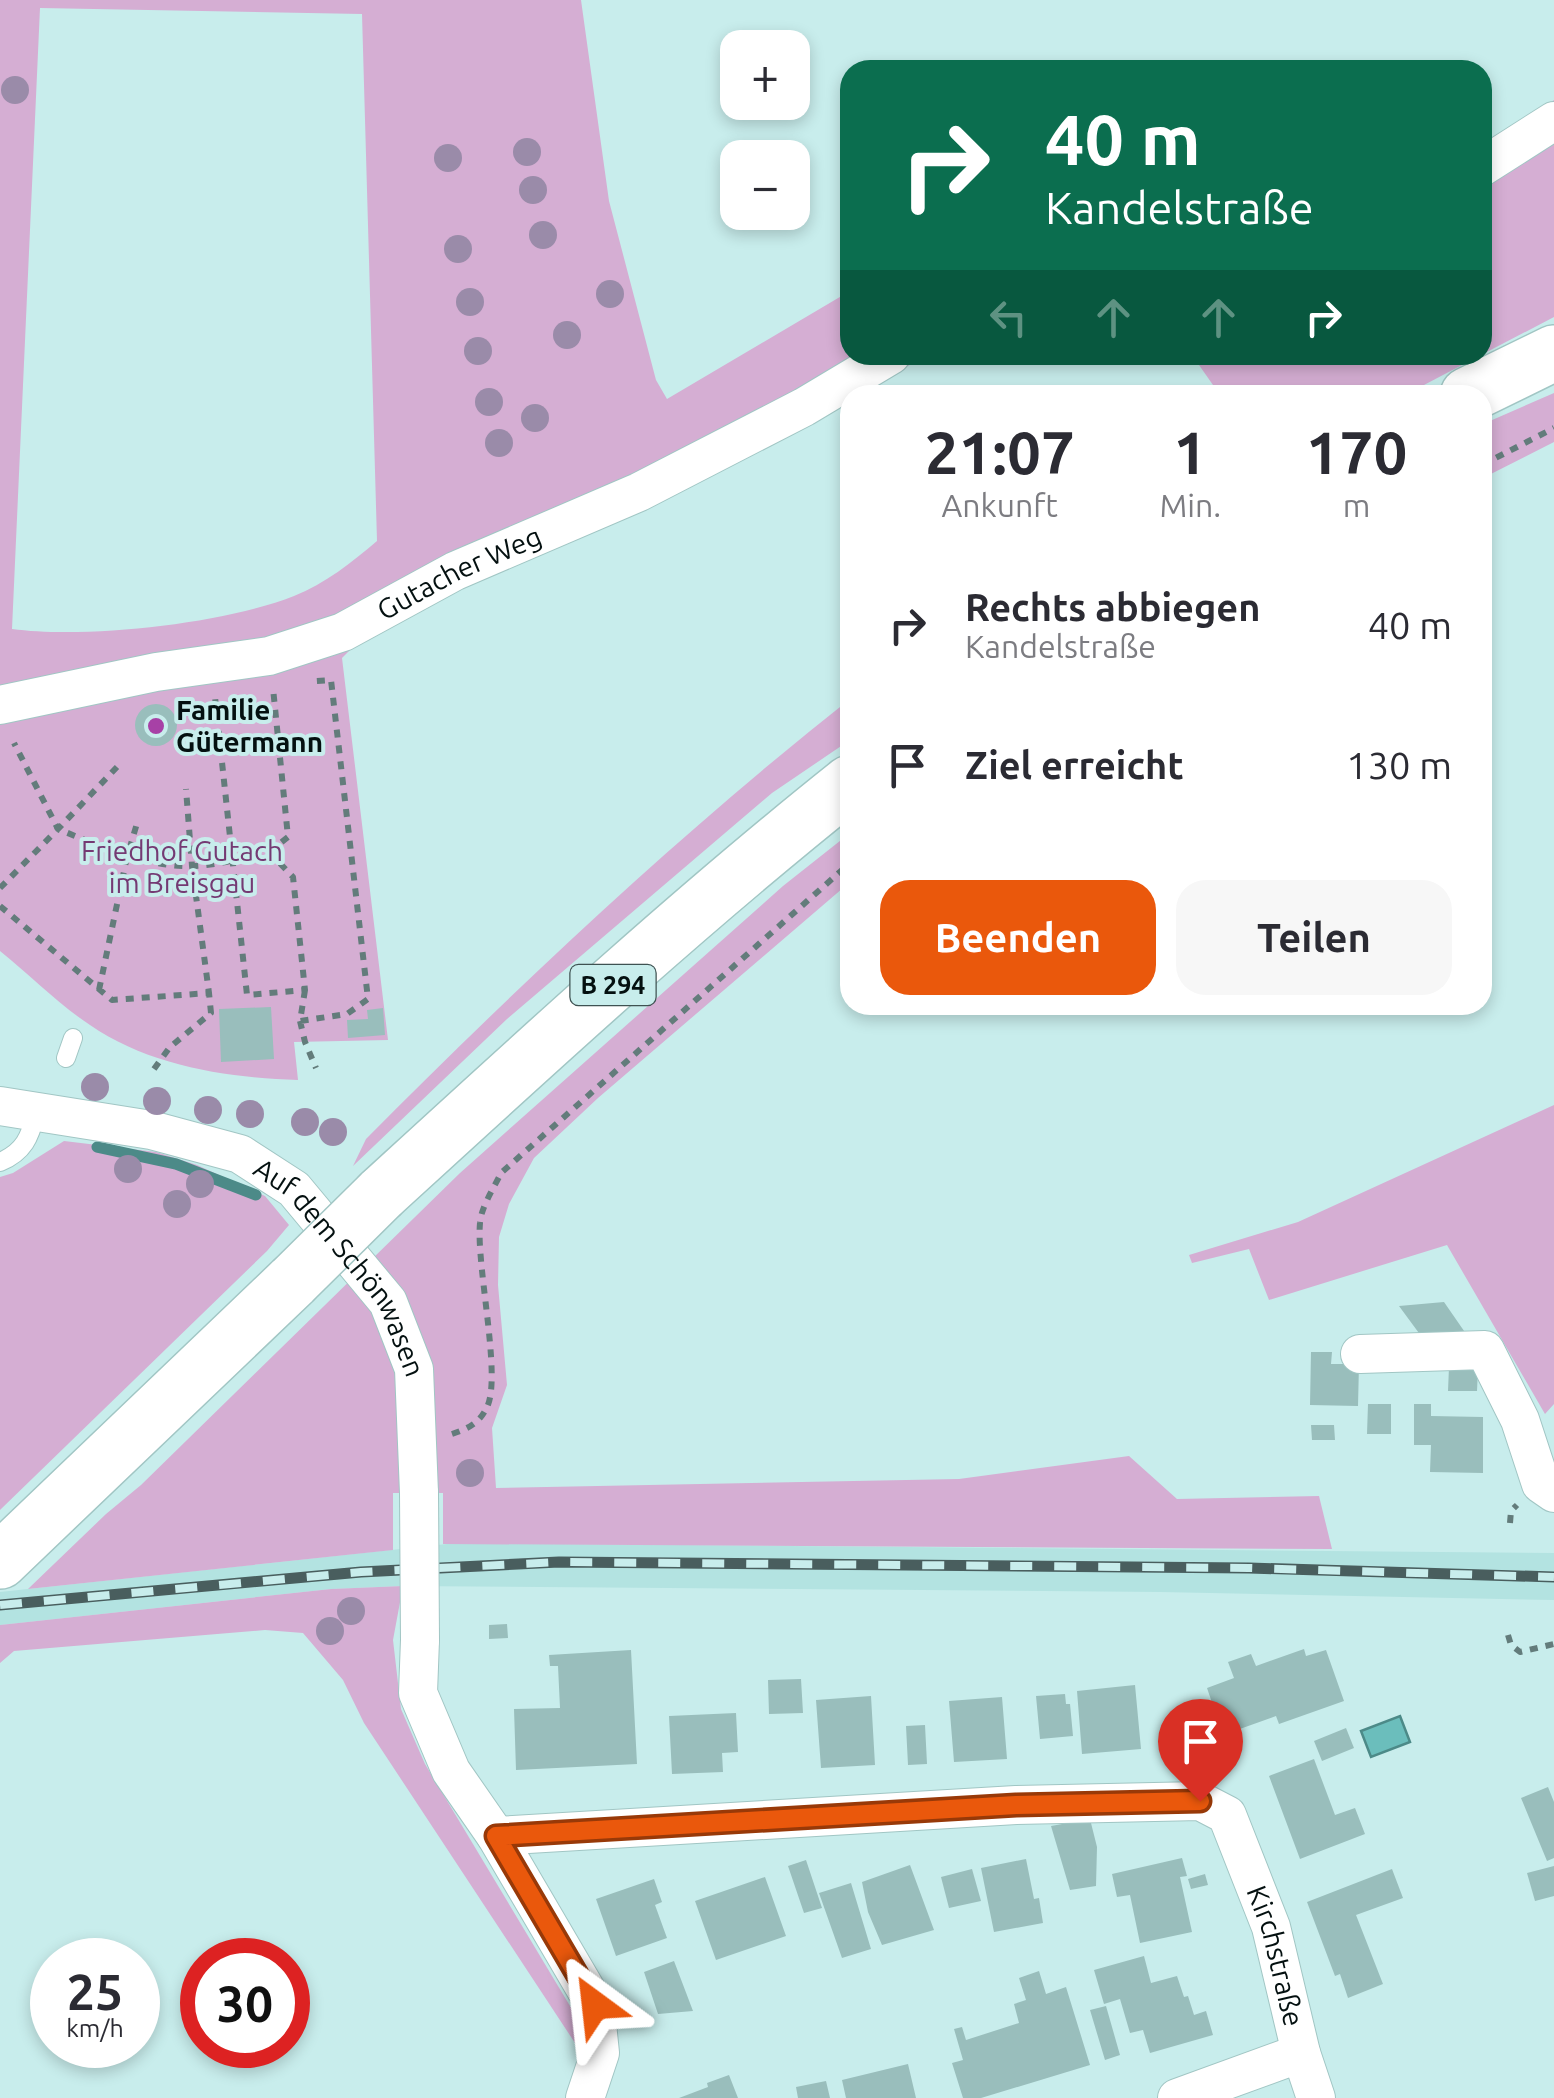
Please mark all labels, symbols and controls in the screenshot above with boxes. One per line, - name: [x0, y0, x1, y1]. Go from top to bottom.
- map controls: [720, 30, 810, 230]
- button: +: [720, 30, 810, 120]
- icon: right: [880, 100, 1010, 230]
- text: 40 m: [1045, 100, 1201, 178]
- button: −: [720, 140, 810, 230]
- text: Kandelstraße: [1045, 182, 1313, 233]
- icon: left: [981, 290, 1036, 345]
- icon: ahead: [1086, 290, 1141, 345]
- icon: ahead: [1191, 290, 1246, 345]
- icon: right: [1296, 290, 1351, 345]
- text: 21:07: [925, 418, 1075, 485]
- text: 1: [1173, 418, 1207, 485]
- text: 170: [1306, 418, 1407, 485]
- text: Ankunft: [941, 487, 1058, 523]
- text: Min.: [1159, 487, 1221, 523]
- text: m: [1343, 487, 1370, 523]
- street label: Gutacher Weg: [372, 520, 546, 625]
- text: Rechts abbiegen: [965, 586, 1260, 628]
- icon: right: [880, 598, 935, 653]
- text: 40 m: [1368, 604, 1452, 646]
- text: Kandelstraße: [965, 628, 1156, 664]
- place label: Familie Gütermann: [176, 694, 323, 757]
- marker: Familie Gütermann: [145, 715, 167, 737]
- icon: arrive: [880, 738, 935, 793]
- text: Ziel erreicht: [965, 744, 1184, 786]
- text: 130 m: [1346, 744, 1452, 786]
- park label: Friedhof Gutach im Breisgau: [81, 835, 283, 898]
- button: Beenden: [880, 880, 1156, 995]
- button: Teilen: [1176, 880, 1452, 995]
- road number: B 294: [570, 965, 656, 1005]
- street label: Auf dem Schönwasen: [249, 1152, 431, 1380]
- pin: [1158, 1699, 1243, 1802]
- icon: arrive: [1173, 1714, 1228, 1769]
- street label: Kirchstraße: [1241, 1881, 1310, 2029]
- speed limit sign: 30: [180, 1938, 310, 2068]
- position arrow: [543, 1953, 647, 2057]
- text: 25: [67, 1963, 123, 2019]
- text: km/h: [66, 2014, 124, 2042]

